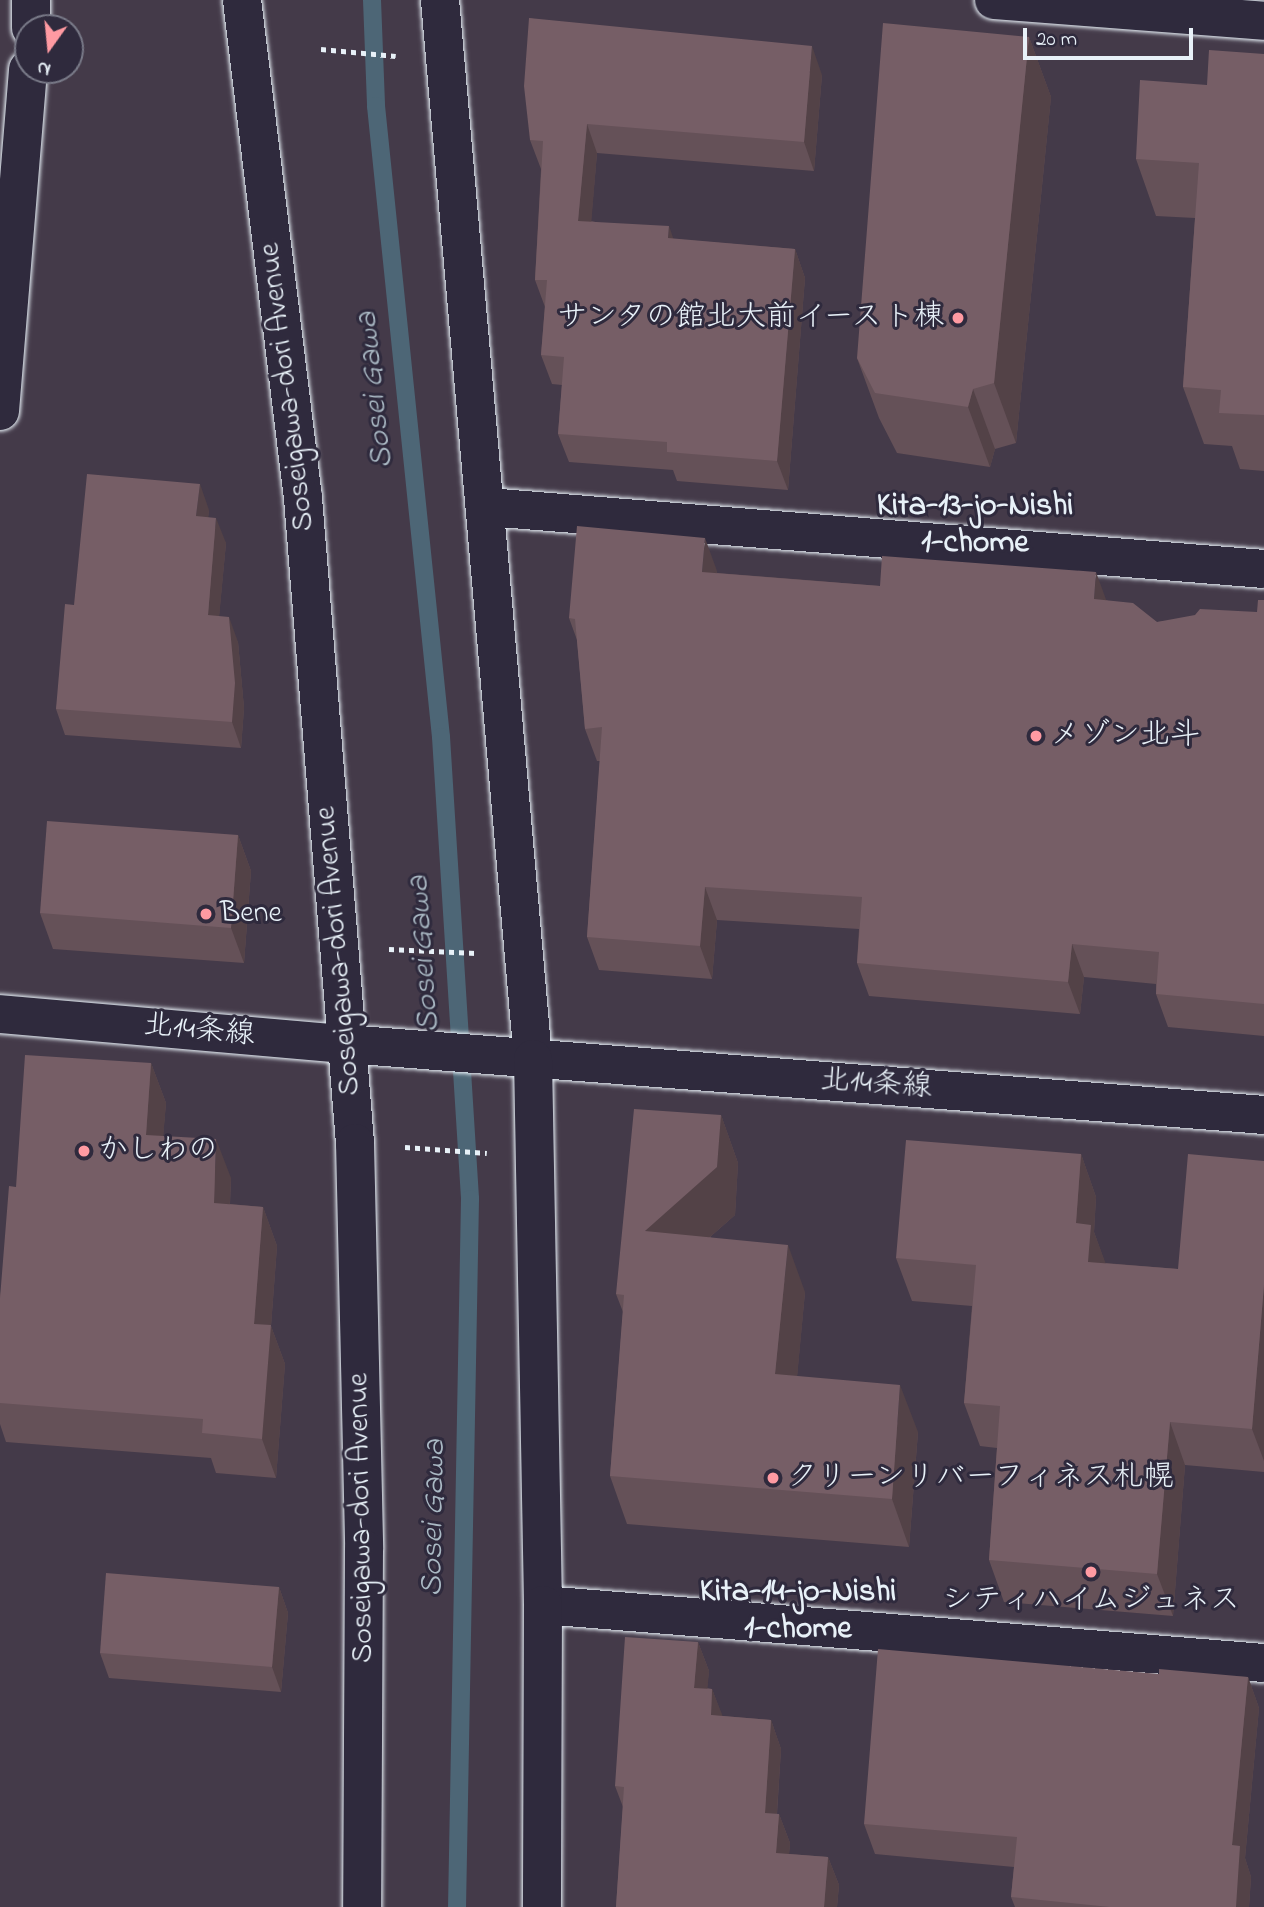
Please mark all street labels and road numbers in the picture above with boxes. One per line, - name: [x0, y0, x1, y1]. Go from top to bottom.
- street label: Soseigawa-dori Avenue: [252, 241, 324, 533]
- street label: Soseigawa-dori Avenue: [308, 805, 370, 1097]
- street label: 北14条線: [142, 1008, 256, 1054]
- street label: 北14条線: [819, 1063, 933, 1107]
- street label: Soseigawa-dori Avenue: [341, 1373, 383, 1663]

